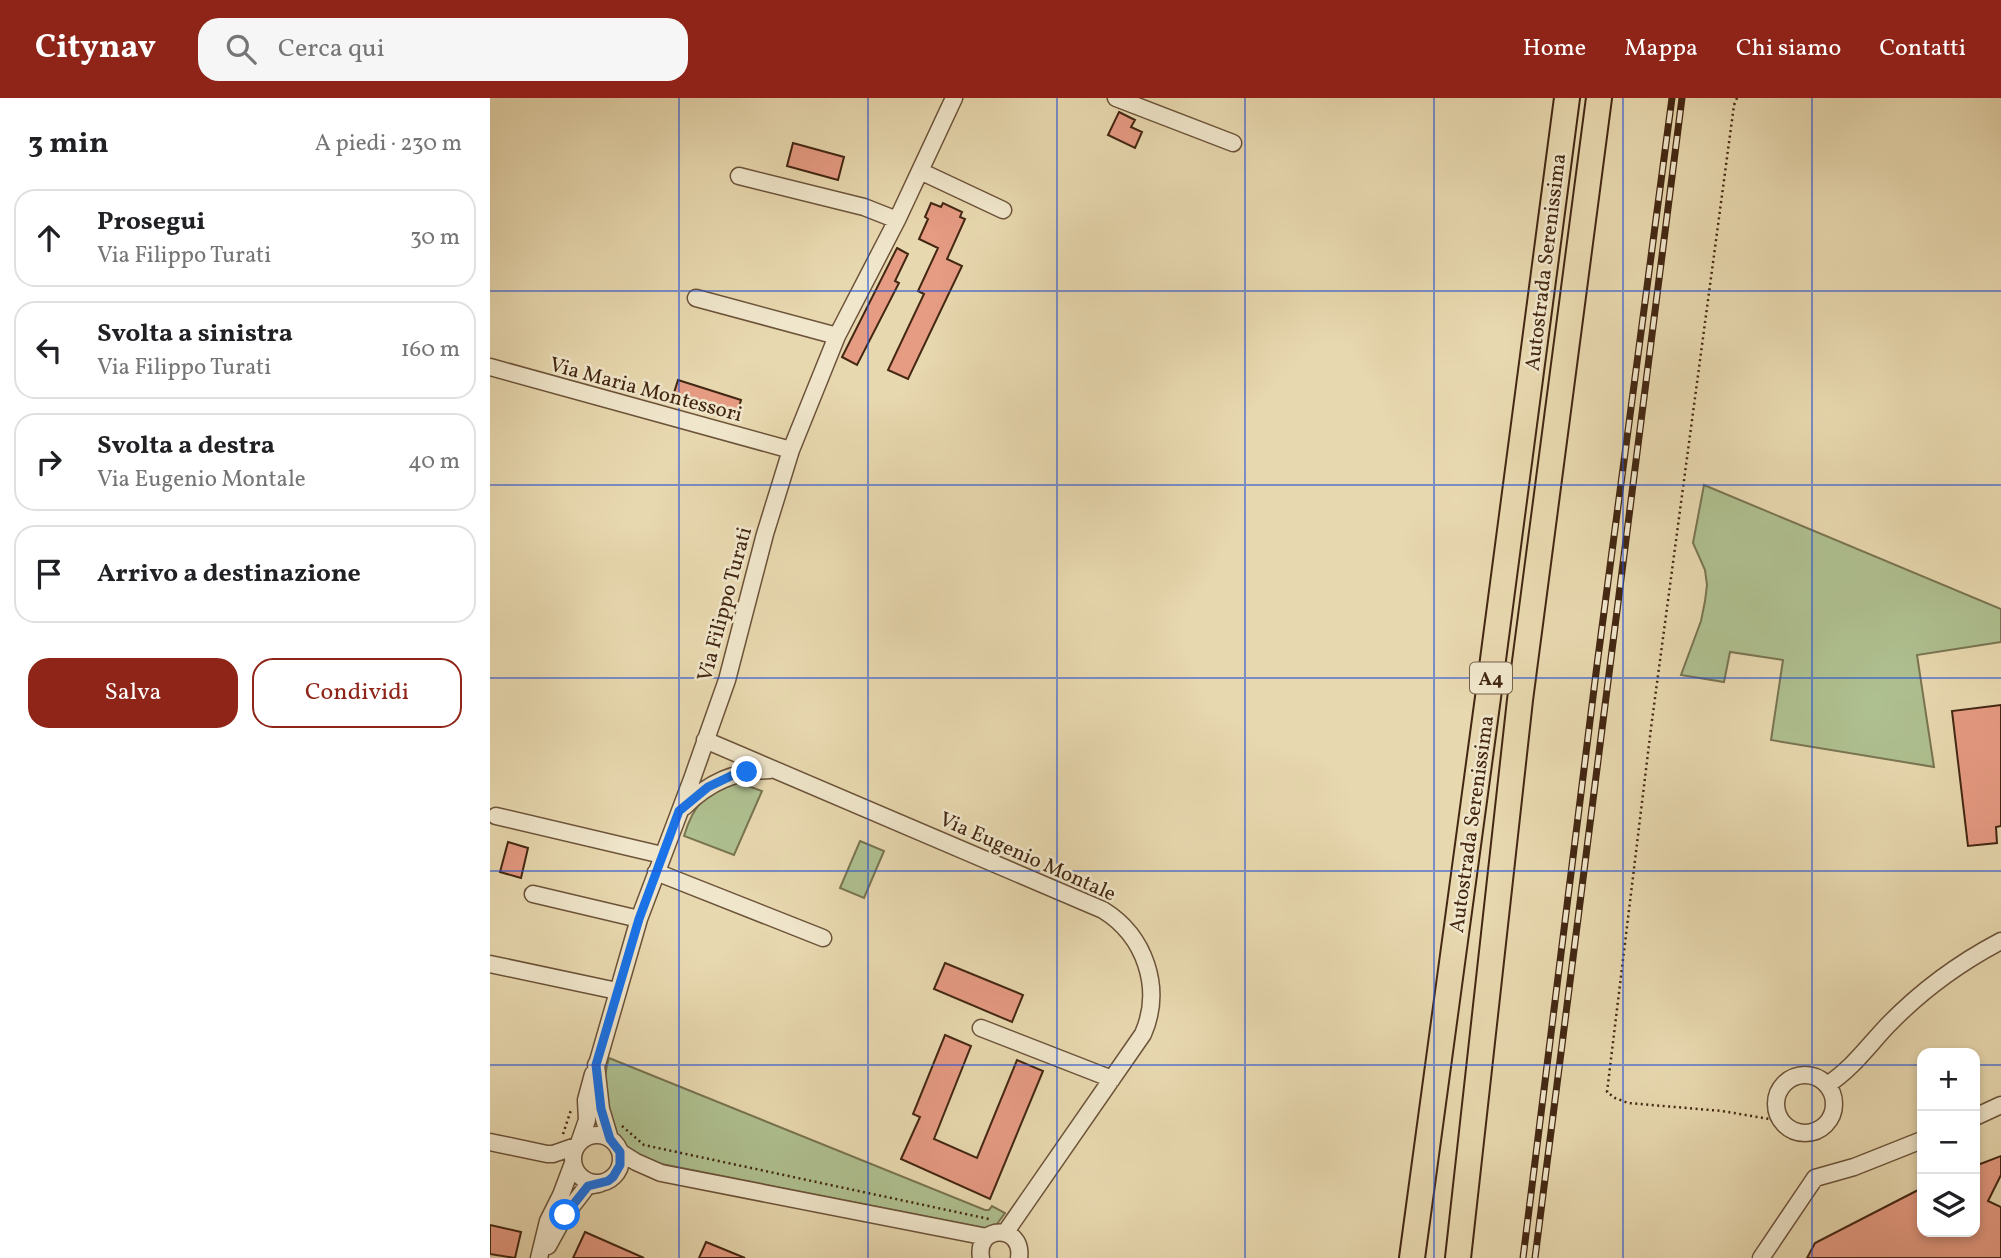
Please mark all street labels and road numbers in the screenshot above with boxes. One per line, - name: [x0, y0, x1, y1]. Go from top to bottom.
- street label: Autostrada Serenissima: [1519, 152, 1574, 373]
- street label: Via Maria Montessori: [546, 351, 745, 430]
- street label: Via Filippo Turati: [691, 524, 760, 685]
- road number: A4: [1470, 663, 1512, 694]
- street label: Autostrada Serenissima: [1443, 714, 1502, 935]
- street label: Via Eugenio Montale: [934, 805, 1120, 909]

